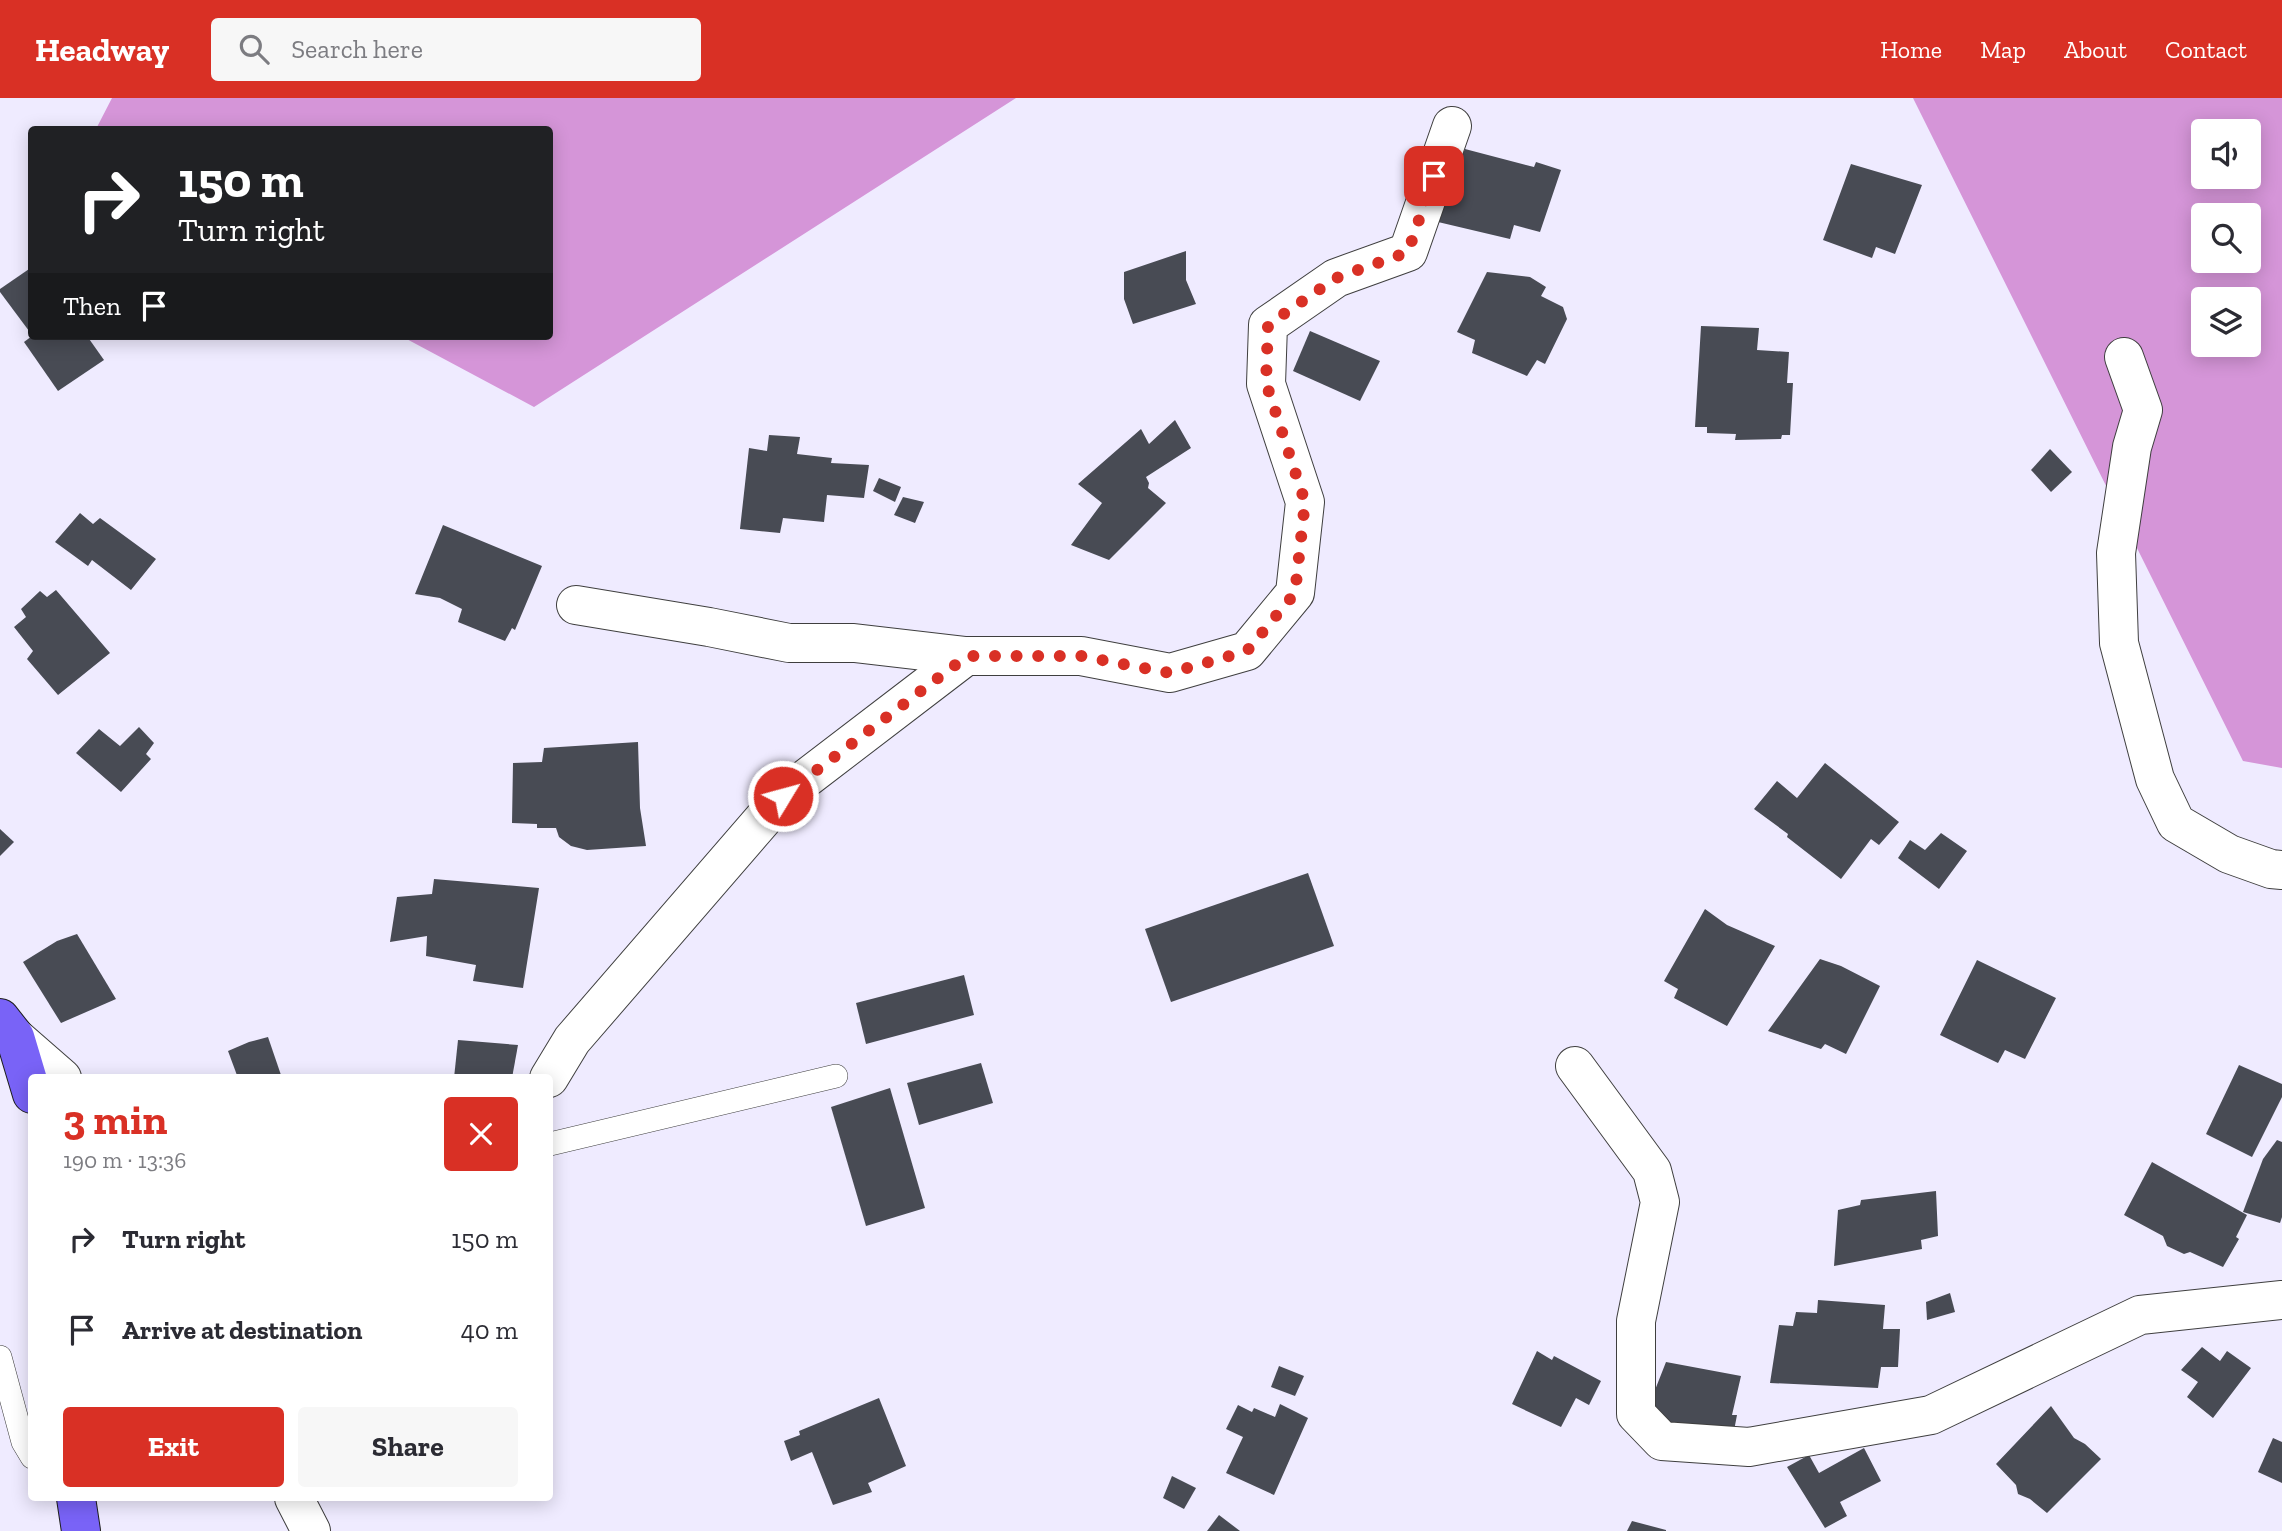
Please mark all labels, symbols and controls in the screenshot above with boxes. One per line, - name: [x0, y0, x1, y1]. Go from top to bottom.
- search box: [211, 18, 701, 81]
- text: Headway: [35, 30, 169, 69]
- icon: search: [235, 30, 273, 68]
- text: Search here: [291, 33, 423, 65]
- text: Home: [1880, 35, 1942, 64]
- text: Map: [1980, 35, 2026, 64]
- text: About: [2064, 35, 2127, 64]
- text: Contact: [2165, 35, 2247, 64]
- map controls: [2191, 119, 2261, 357]
- button: sound: [2191, 119, 2261, 189]
- pin: [1404, 146, 1464, 206]
- text: 150 m: [178, 151, 304, 210]
- icon: right: [63, 154, 154, 245]
- icon: arrive: [1415, 157, 1453, 195]
- button: search: [2191, 203, 2261, 273]
- text: Turn right: [178, 211, 325, 249]
- icon: arrive: [135, 287, 173, 325]
- button: layers: [2191, 287, 2261, 357]
- text: Then: [63, 290, 121, 322]
- position arrow: [746, 759, 820, 833]
- text: 3 min: [63, 1094, 168, 1145]
- button: close: [444, 1097, 518, 1171]
- text: 190 m · 13:36: [63, 1146, 187, 1174]
- icon: right: [63, 1220, 101, 1258]
- text: Turn right: [122, 1223, 245, 1255]
- text: 150 m: [451, 1223, 518, 1255]
- icon: arrive: [63, 1311, 101, 1349]
- text: Arrive at destination: [122, 1314, 362, 1346]
- text: 40 m: [461, 1314, 518, 1346]
- button: Exit: [63, 1407, 284, 1487]
- button: Share: [298, 1407, 518, 1487]

